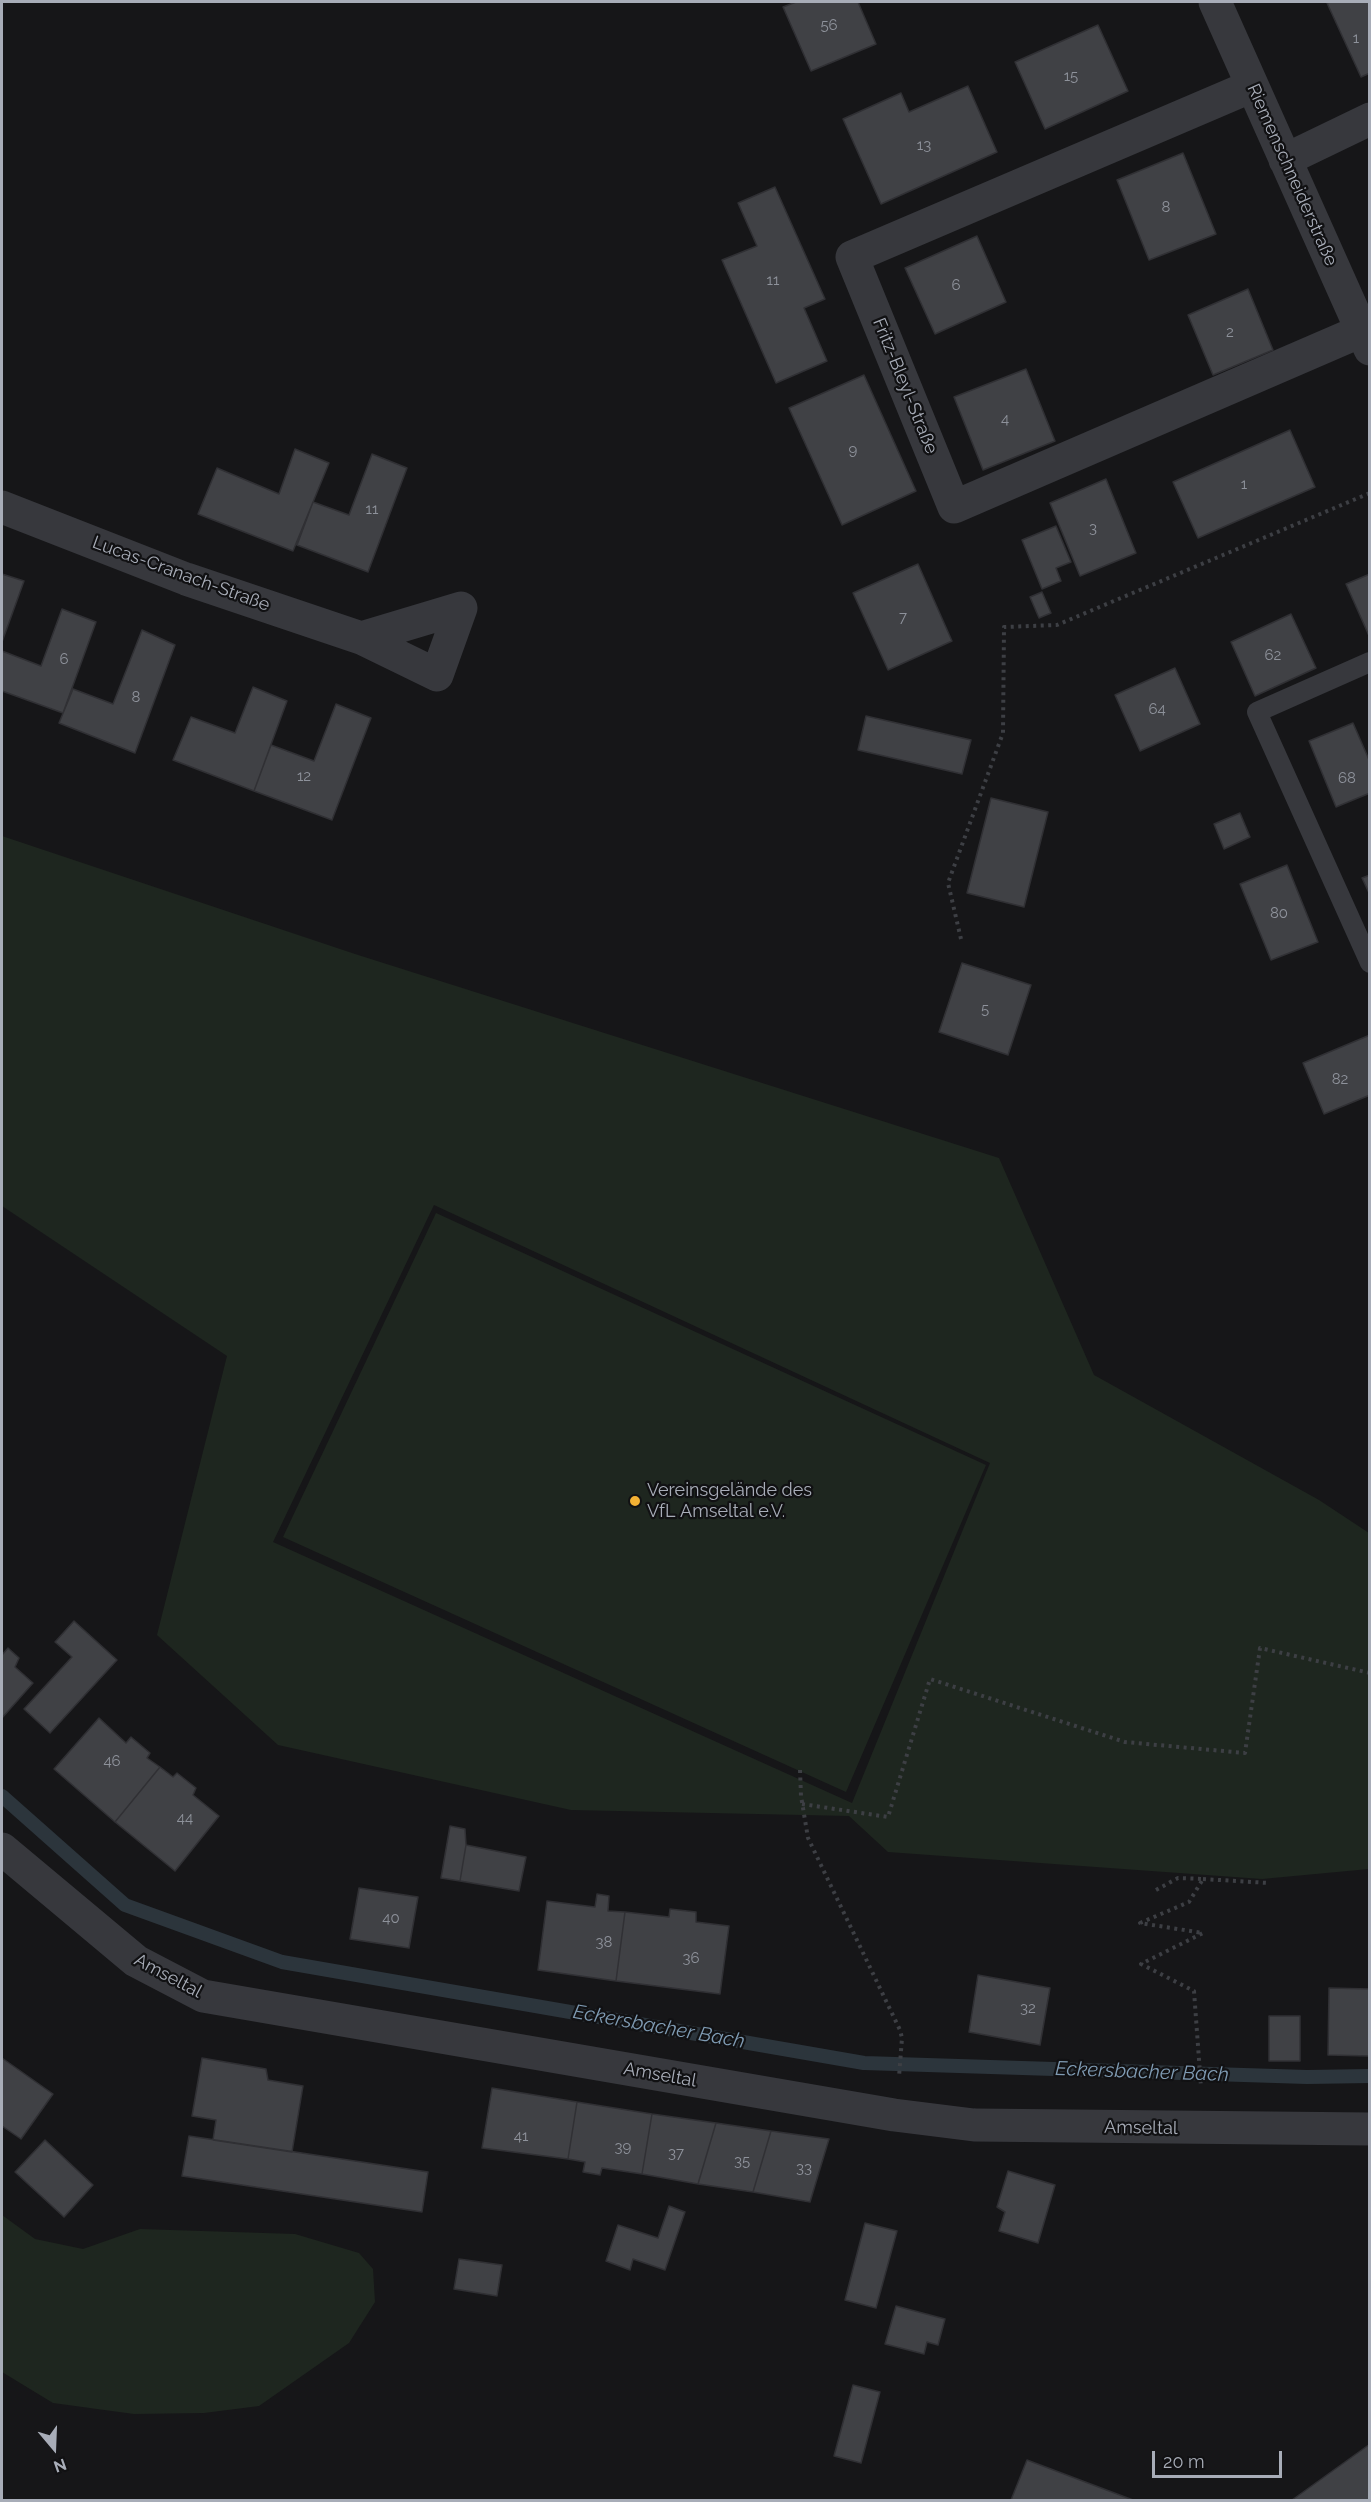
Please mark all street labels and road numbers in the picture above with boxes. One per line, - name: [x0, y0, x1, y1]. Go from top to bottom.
- street label: Riemenschneiderstraße: [1242, 81, 1342, 269]
- street label: Fritz-Bleyl-Straße: [868, 315, 942, 457]
- street label: Lucas-Cranach-Straße: [89, 532, 273, 616]
- street label: Amseltal: [130, 1949, 206, 2003]
- street label: Amseltal: [622, 2058, 698, 2092]
- street label: Amseltal: [1104, 2117, 1178, 2139]

